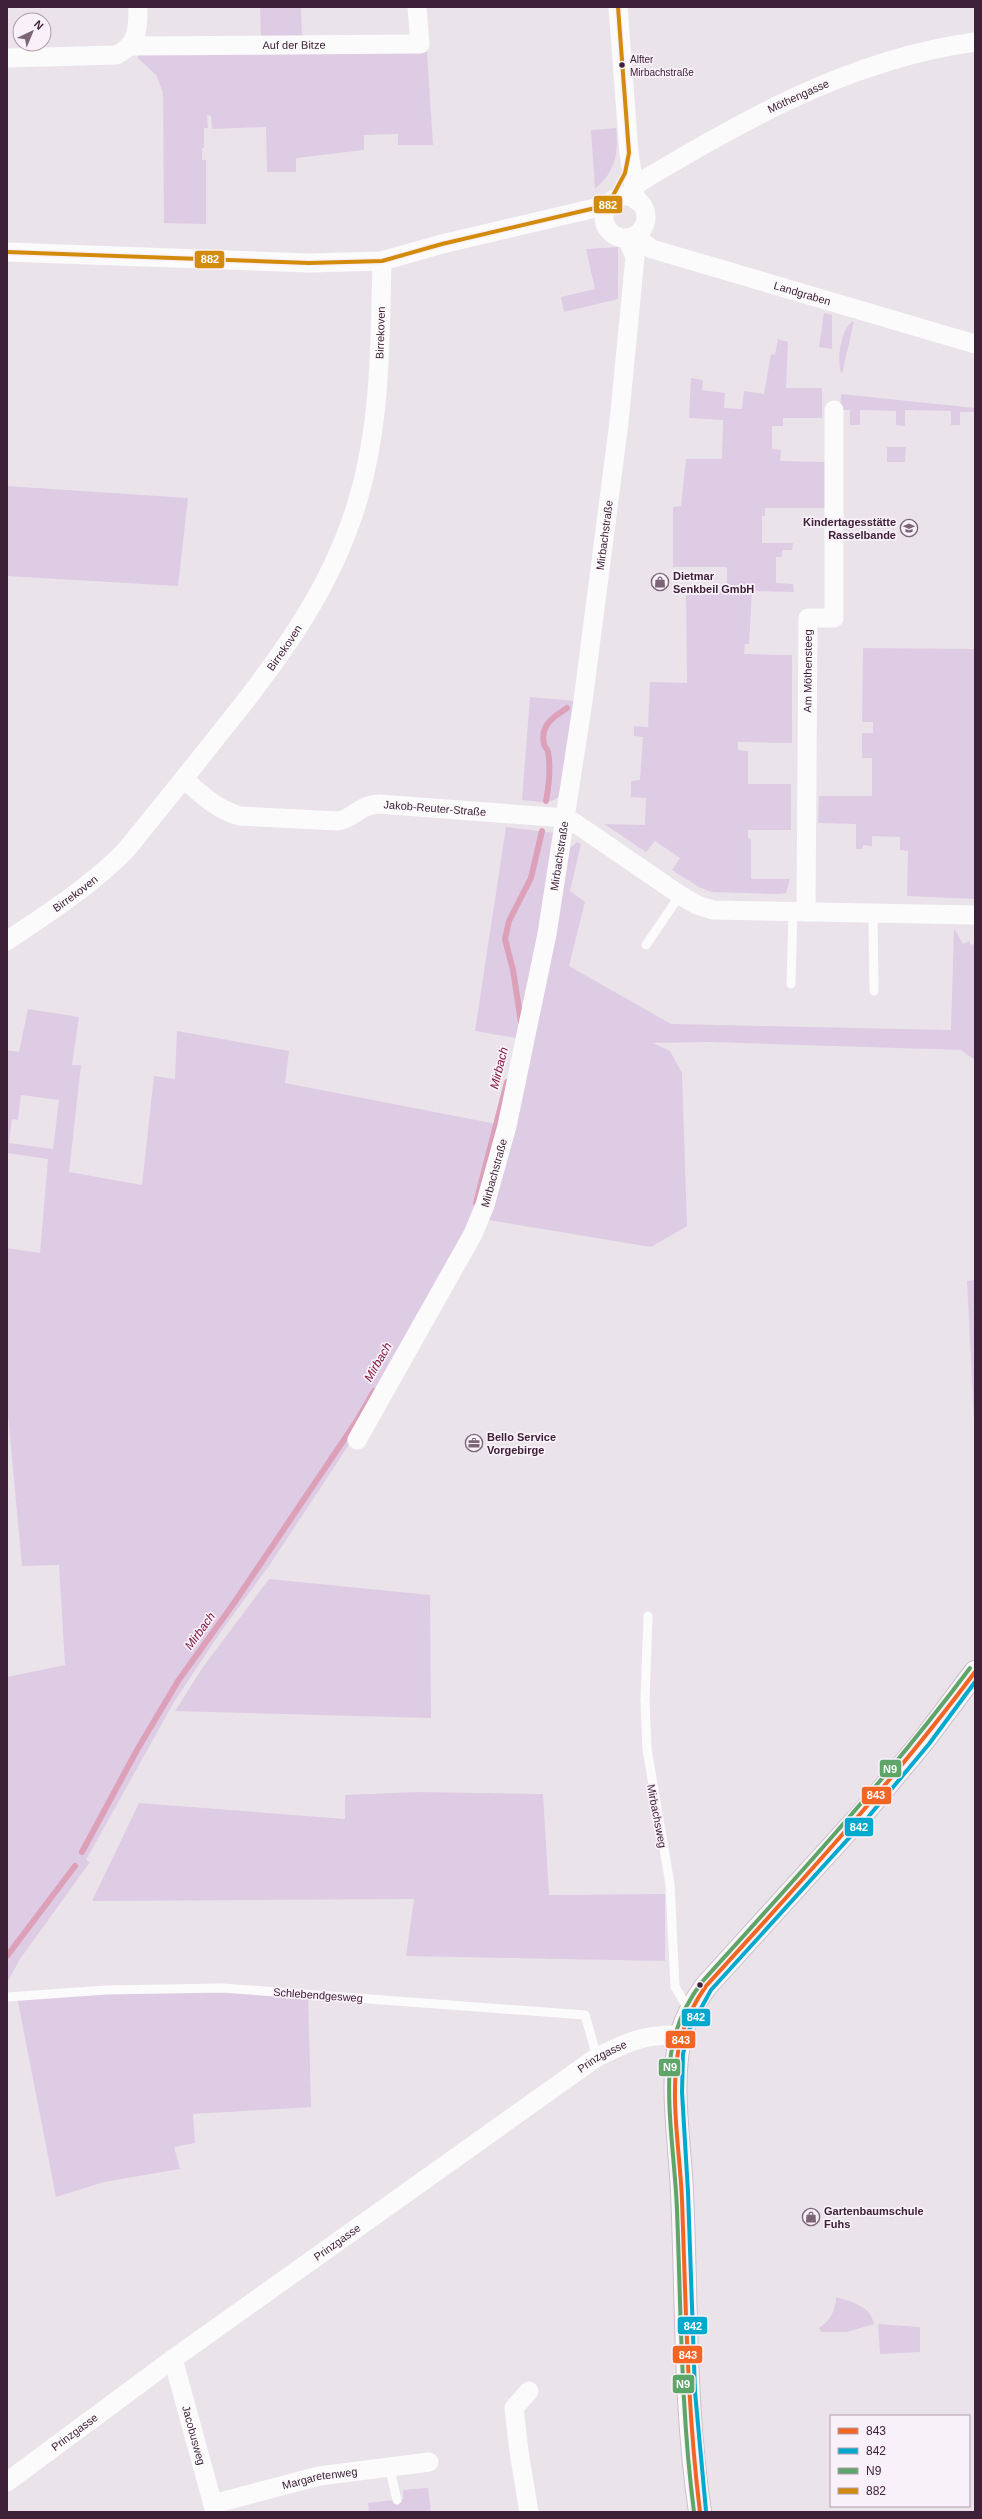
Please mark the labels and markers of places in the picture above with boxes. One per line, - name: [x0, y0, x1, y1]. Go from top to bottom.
- place label: Alfter Mirbachstraße: [630, 54, 694, 78]
- marker: Alfter Mirbachstraße: [617, 60, 627, 70]
- place label: Kindertagesstätte Rasselbande: [803, 516, 896, 541]
- school or university icon: Kindertagesstätte Rasselbande: [899, 518, 919, 538]
- place label: Dietmar Senkbeil GmbH: [673, 570, 754, 595]
- shop icon: Dietmar Senkbeil GmbH: [650, 572, 670, 592]
- place label: Bello Service Vorgebirge: [487, 1431, 556, 1456]
- office icon: Bello Service Vorgebirge: [464, 1433, 484, 1453]
- unlabelled marker: [695, 1980, 705, 1990]
- place label: Gartenbaumschule Fuhs: [824, 2205, 924, 2230]
- shop icon: Gartenbaumschule Fuhs: [801, 2207, 821, 2227]

